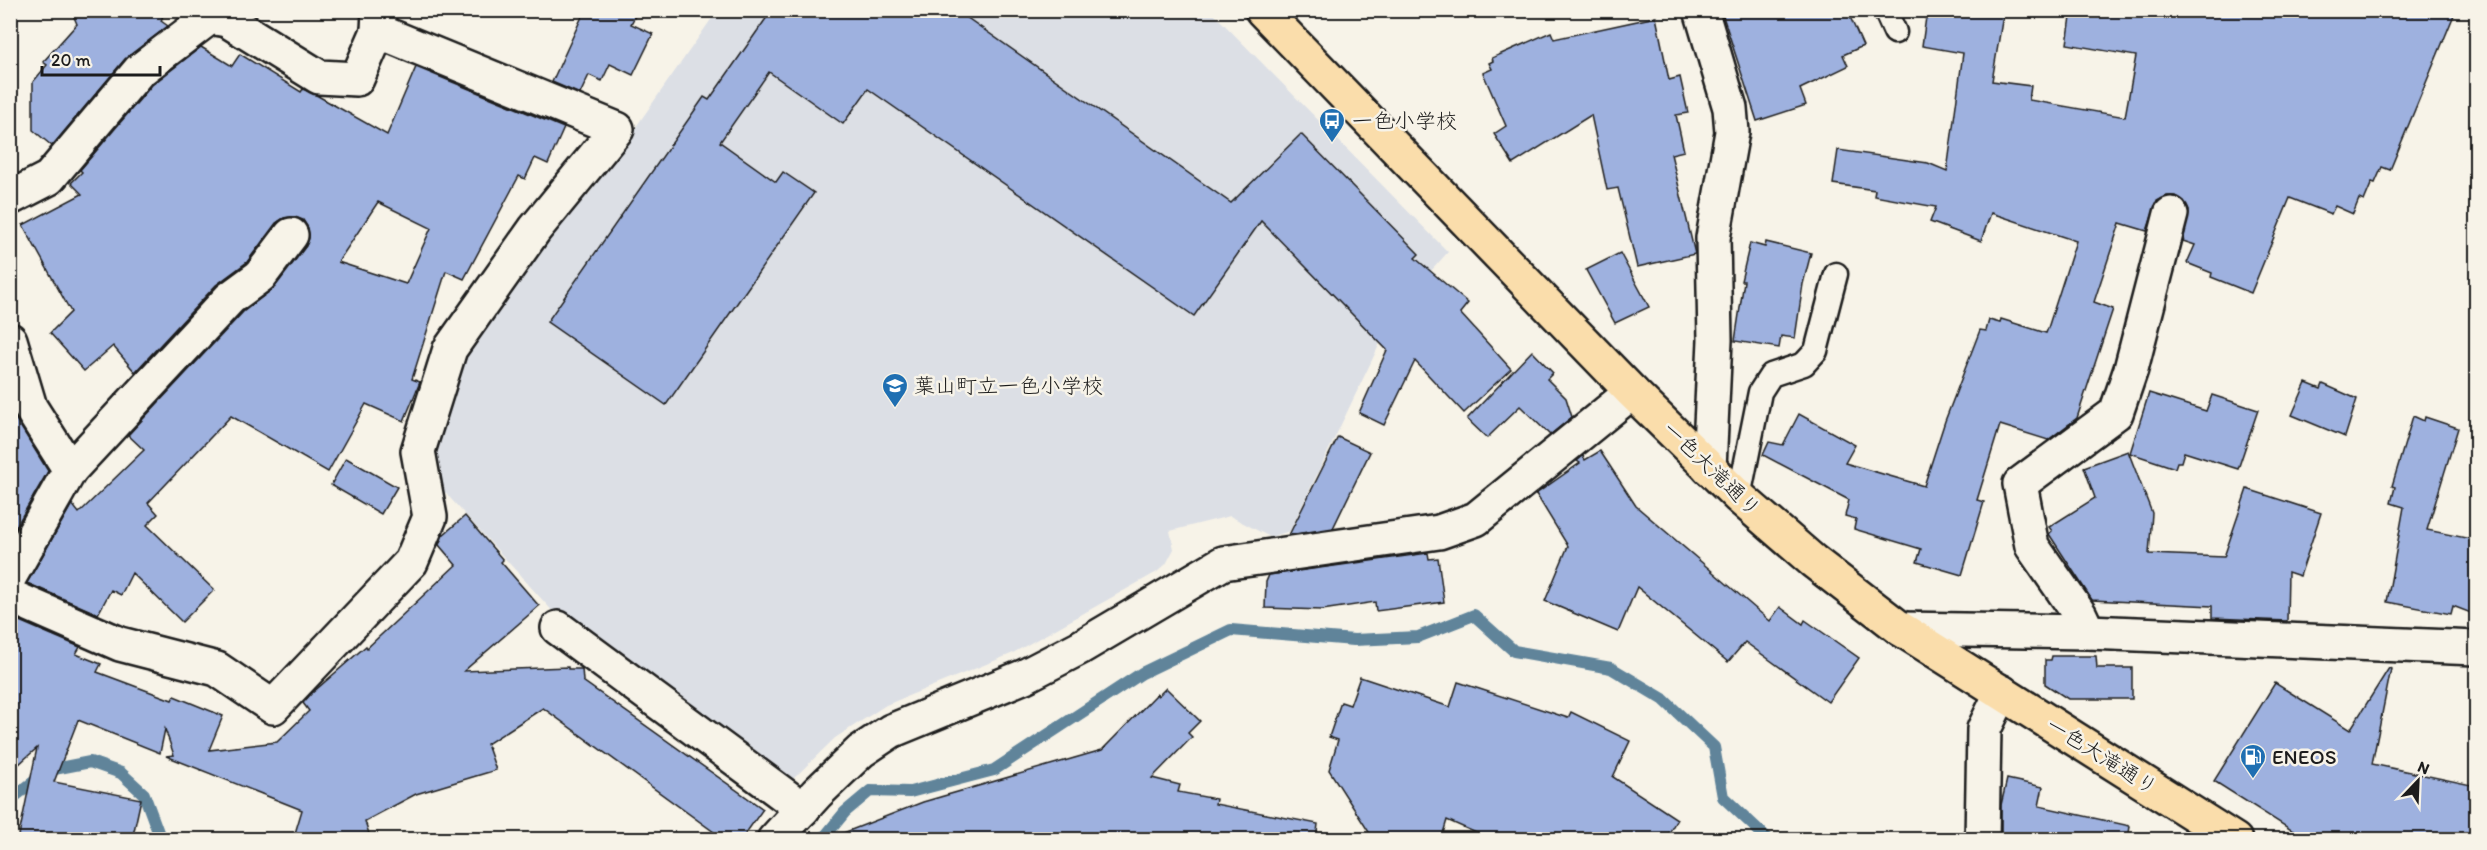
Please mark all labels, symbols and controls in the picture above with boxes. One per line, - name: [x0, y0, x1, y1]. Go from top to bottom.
- scale bar: [42, 39, 160, 77]
- text: 20 m: [51, 49, 91, 71]
- bus stop icon: 一色小学校: [1317, 106, 1347, 144]
- place label: 一色小学校: [1352, 108, 1457, 133]
- school or university icon: 葉山町立一色小学校: [880, 371, 910, 409]
- place label: 葉山町立一色小学校: [914, 373, 1103, 398]
- street label: 一色大滝通り: [1658, 416, 1766, 521]
- street label: 一色大滝通り: [2042, 712, 2162, 800]
- fuel station icon: ENEOS: [2238, 742, 2268, 780]
- place label: ENEOS: [2272, 744, 2337, 769]
- north arrow: [2388, 751, 2448, 811]
- text: N: [2415, 757, 2432, 779]

